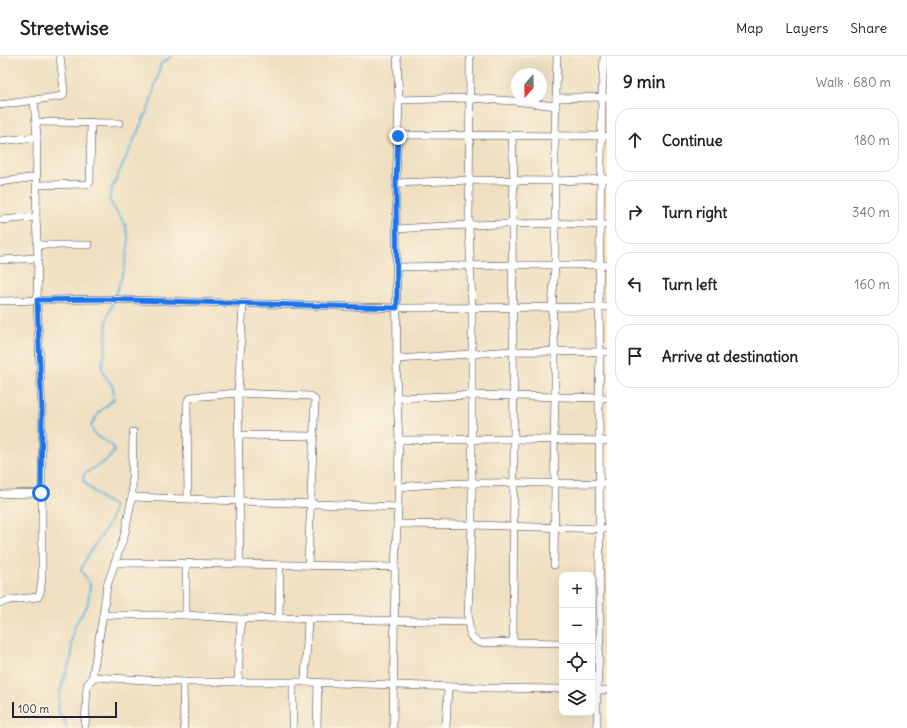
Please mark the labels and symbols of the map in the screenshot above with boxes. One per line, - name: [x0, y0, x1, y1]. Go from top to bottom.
- north arrow: [511, 68, 547, 104]
- route end: [389, 127, 407, 145]
- route start: [32, 484, 50, 502]
- scale bar: [12, 700, 117, 719]

